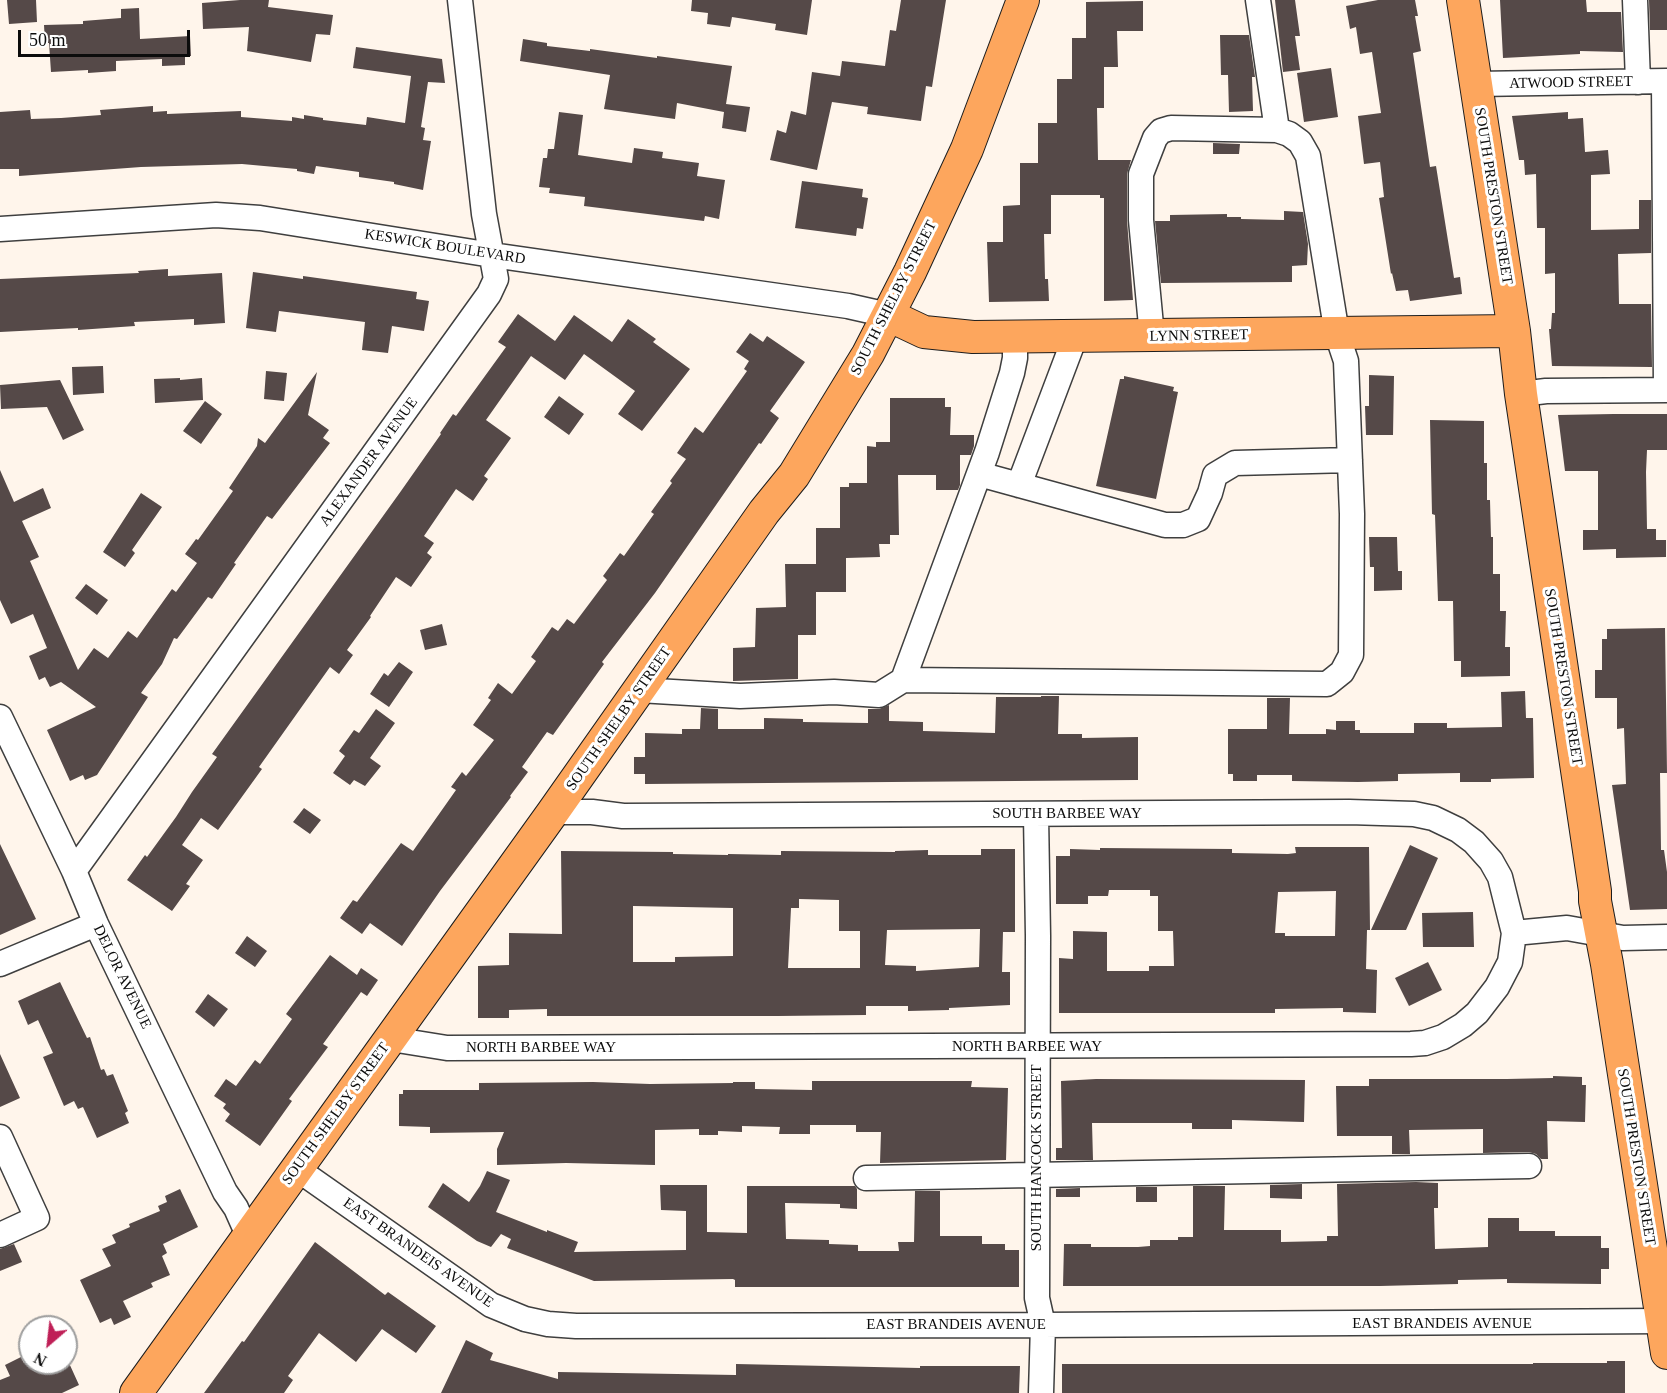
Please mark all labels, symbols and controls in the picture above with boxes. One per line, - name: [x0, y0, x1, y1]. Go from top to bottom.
- scale bar: [21, 18, 194, 56]
- text: 50 m: [29, 30, 66, 50]
- street label: ATWOOD STREET: [1509, 73, 1633, 93]
- street label: SOUTH PRESTON STREET: [1470, 106, 1516, 286]
- street label: SOUTH SHELBY STREET: [847, 218, 941, 378]
- street label: KESWICK BOULEVARD: [363, 225, 527, 269]
- street label: LYNN STREET: [1149, 326, 1249, 346]
- street label: ALEXANDER AVENUE: [316, 394, 422, 530]
- street label: SOUTH PRESTON STREET: [1540, 587, 1586, 767]
- street label: SOUTH SHELBY STREET: [563, 644, 675, 794]
- street label: SOUTH BARBEE WAY: [992, 805, 1142, 823]
- street label: DELOR AVENUE: [89, 922, 155, 1032]
- street label: NORTH BARBEE WAY: [952, 1038, 1102, 1056]
- street label: NORTH BARBEE WAY: [466, 1039, 616, 1057]
- street label: SOUTH SHELBY STREET: [279, 1040, 393, 1188]
- street label: SOUTH HANCOCK STREET: [1028, 1065, 1046, 1251]
- street label: SOUTH PRESTON STREET: [1613, 1067, 1659, 1247]
- street label: EAST BRANDEIS AVENUE: [339, 1194, 497, 1312]
- north arrow: [18, 1315, 78, 1375]
- street label: EAST BRANDEIS AVENUE: [1352, 1315, 1532, 1333]
- street label: EAST BRANDEIS AVENUE: [866, 1316, 1046, 1334]
- text: N: [31, 1349, 49, 1370]

